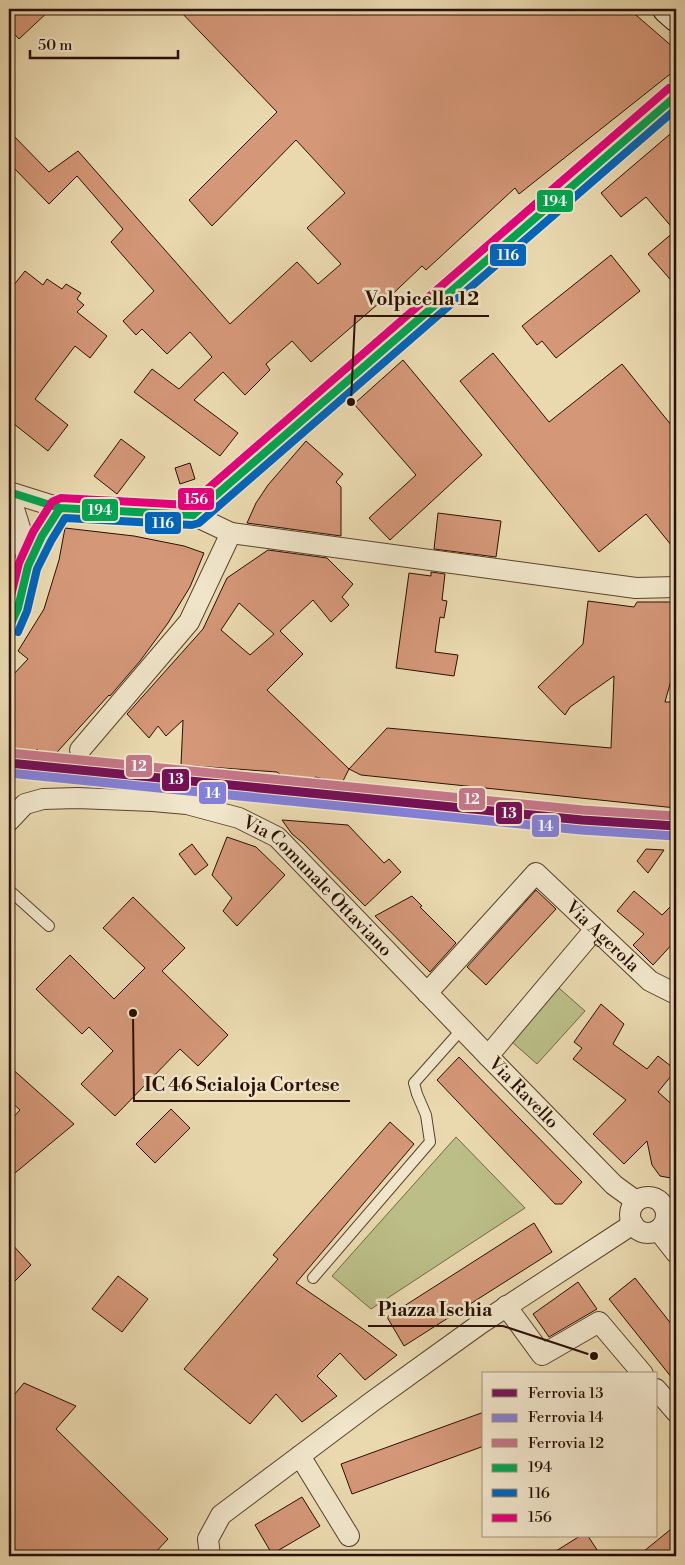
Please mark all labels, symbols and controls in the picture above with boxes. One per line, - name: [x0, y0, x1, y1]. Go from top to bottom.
- scale bar: [30, 28, 178, 60]
- text: 50 m: [38, 36, 72, 55]
- line badge: 194: [536, 189, 574, 213]
- text: 194: [543, 193, 567, 211]
- line badge: 116: [489, 243, 527, 267]
- text: 116: [497, 247, 519, 265]
- callout: Volpicella 12: [355, 282, 489, 316]
- text: Volpicella 12: [364, 287, 479, 311]
- line badge: 156: [177, 487, 215, 511]
- text: 156: [184, 491, 208, 509]
- line badge: 194: [81, 498, 119, 522]
- text: 194: [88, 502, 112, 520]
- line badge: 116: [144, 511, 182, 535]
- text: 116: [152, 515, 174, 533]
- line badge: 12: [125, 754, 153, 778]
- text: 12: [131, 758, 147, 776]
- line badge: 13: [161, 768, 190, 792]
- text: 13: [168, 771, 184, 789]
- line badge: 14: [198, 781, 227, 805]
- text: 14: [205, 785, 221, 803]
- line badge: 12: [458, 787, 486, 811]
- text: 12: [464, 791, 480, 809]
- line badge: 13: [495, 801, 523, 825]
- text: 13: [501, 805, 517, 823]
- street label: Via Comunale Ottaviano: [238, 810, 397, 962]
- line badge: 14: [531, 814, 560, 838]
- text: 14: [538, 818, 554, 836]
- street label: Via Agerola: [560, 895, 645, 978]
- street label: Via Ravello: [483, 1052, 564, 1134]
- callout: IC 46 Scialoja Cortese: [134, 1067, 350, 1101]
- text: IC 46 Scialoja Cortese: [144, 1073, 340, 1097]
- callout: Piazza Ischia: [368, 1292, 503, 1326]
- text: Piazza Ischia: [378, 1298, 493, 1322]
- legend: [482, 1372, 658, 1538]
- text: Ferrovia 13: [528, 1384, 603, 1403]
- text: Ferrovia 14: [528, 1408, 604, 1427]
- text: Ferrovia 12: [528, 1434, 604, 1453]
- text: 194: [528, 1458, 552, 1477]
- text: 116: [528, 1484, 550, 1503]
- text: 156: [528, 1508, 552, 1527]

